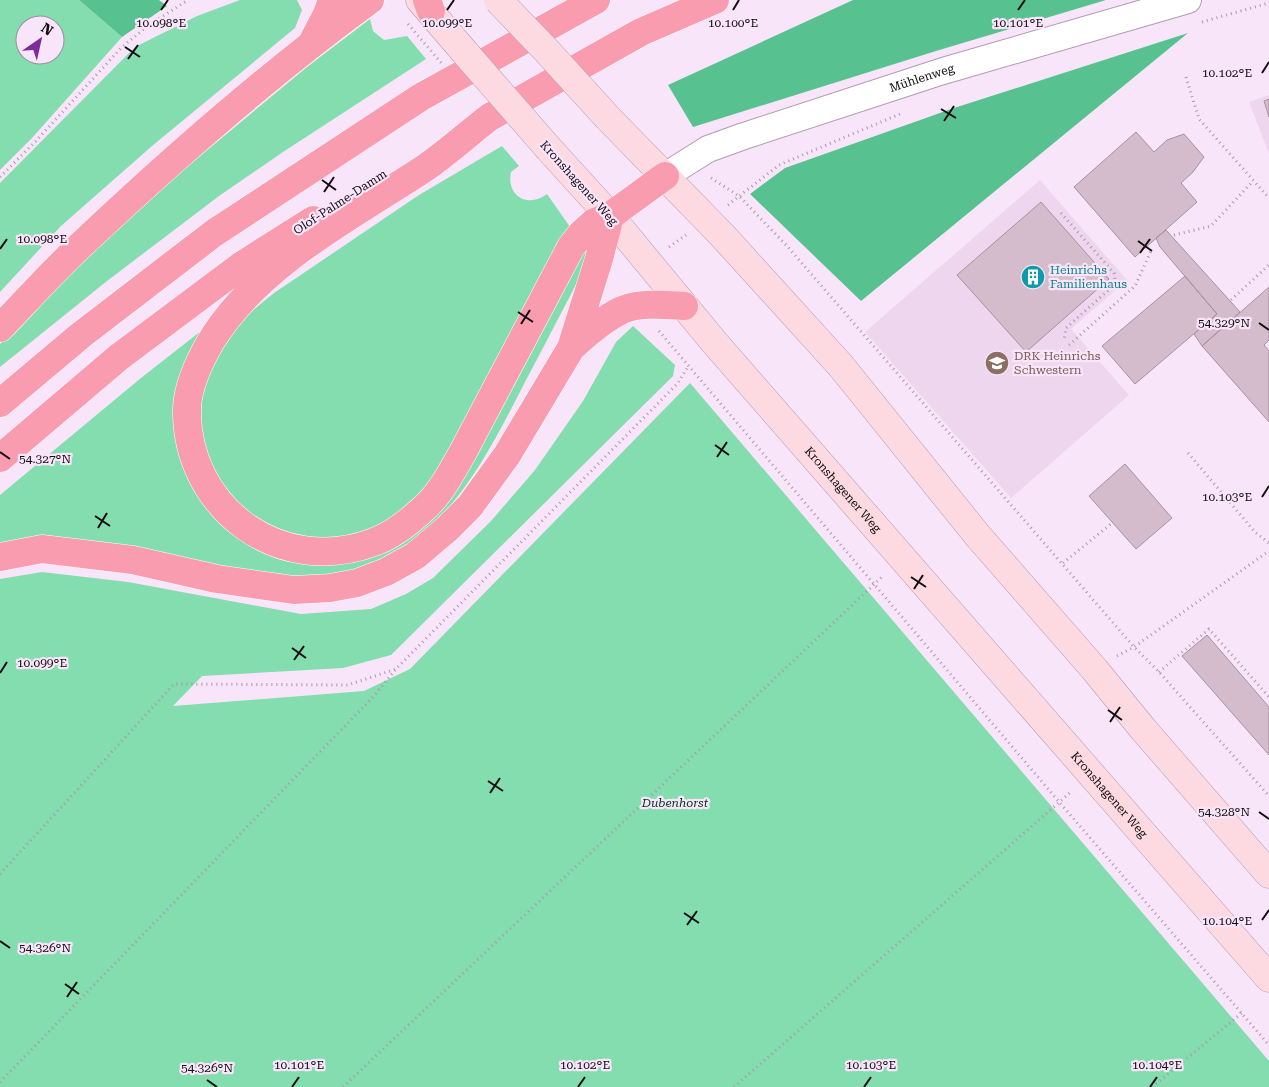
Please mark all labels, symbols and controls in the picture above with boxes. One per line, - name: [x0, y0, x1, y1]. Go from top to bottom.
- north arrow: [15, 15, 65, 65]
- text: 10.098°E: [136, 16, 186, 30]
- text: 10.099°E: [422, 16, 472, 30]
- text: 10.100°E: [708, 16, 758, 30]
- text: 10.101°E: [993, 16, 1043, 30]
- text: N: [38, 20, 56, 39]
- street label: Mühlenweg: [887, 61, 956, 95]
- text: 10.102°E: [1202, 66, 1252, 80]
- street label: Kronshagener Weg: [537, 138, 621, 228]
- street label: Olof-Palme-Damm: [291, 167, 389, 237]
- text: 10.098°E: [17, 232, 67, 246]
- place label: Heinrichs Familienhaus: [1050, 263, 1127, 291]
- building icon: Heinrichs Familienhaus: [1020, 264, 1046, 290]
- text: 54.329°N: [1198, 316, 1250, 330]
- place label: DRK Heinrichs Schwestern: [1014, 349, 1101, 377]
- school or university icon: DRK Heinrichs Schwestern: [984, 350, 1010, 376]
- street label: Kronshagener Weg: [802, 444, 884, 536]
- text: 54.327°N: [19, 452, 71, 466]
- text: 10.103°E: [1202, 490, 1252, 504]
- text: 10.099°E: [17, 656, 67, 670]
- street label: Kronshagener Weg: [1068, 749, 1150, 841]
- park label: Dubenhorst: [641, 796, 709, 810]
- text: 54.328°N: [1198, 805, 1250, 819]
- text: 10.104°E: [1202, 914, 1252, 928]
- text: 54.326°N: [19, 941, 71, 955]
- text: 10.101°E: [274, 1058, 324, 1072]
- text: 10.102°E: [560, 1058, 610, 1072]
- text: 10.103°E: [846, 1058, 896, 1072]
- text: 10.104°E: [1132, 1058, 1182, 1072]
- text: 54.326°N: [181, 1061, 233, 1075]

